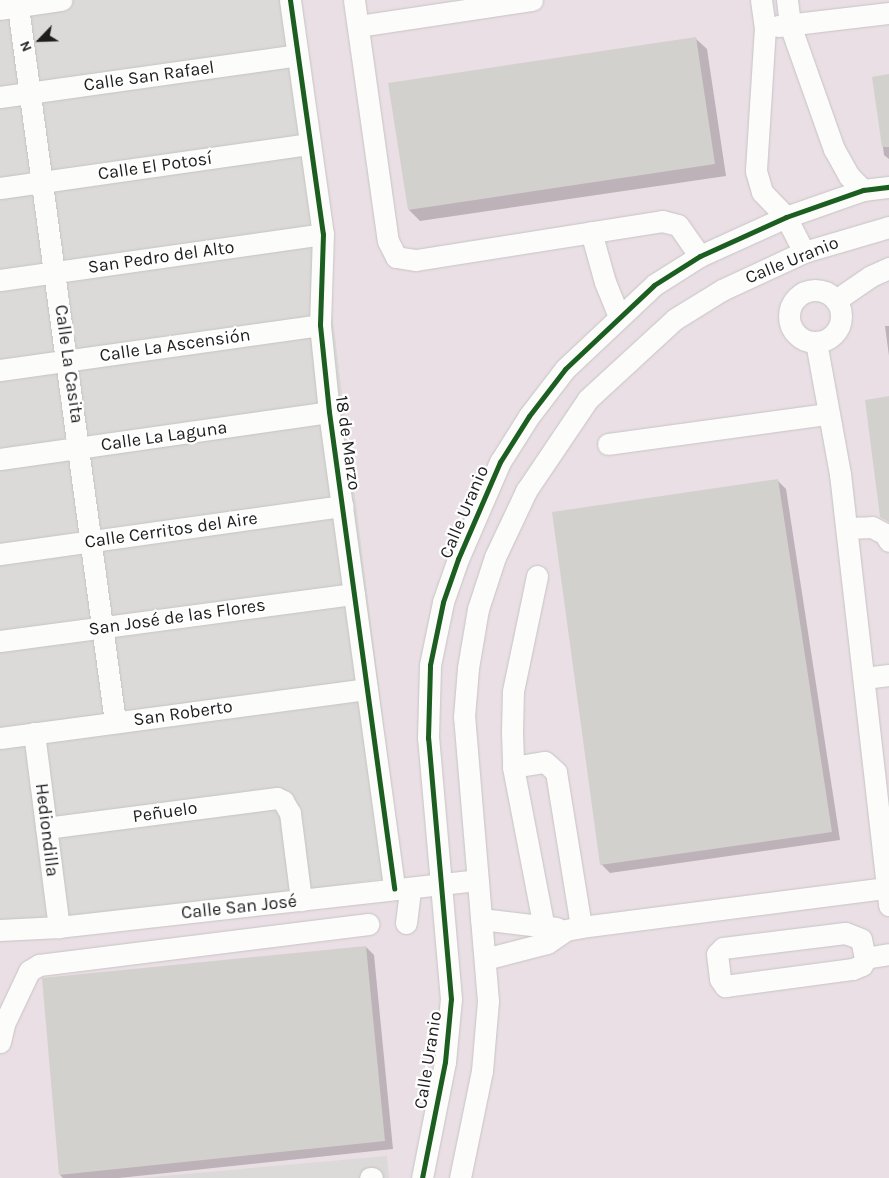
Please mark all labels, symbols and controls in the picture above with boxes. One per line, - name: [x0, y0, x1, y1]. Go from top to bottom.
- north arrow: [15, 15, 65, 65]
- text: N: [16, 38, 36, 54]
- street label: Calle San Rafael: [82, 56, 216, 96]
- street label: Calle El Potosí: [96, 147, 214, 185]
- street label: Calle Uranio: [742, 231, 842, 289]
- street label: San Pedro del Alto: [86, 236, 236, 278]
- street label: Calle La Casita: [50, 303, 88, 425]
- street label: Calle La Ascensión: [98, 324, 252, 366]
- street label: 18 de Marzo: [331, 394, 365, 492]
- street label: Calle La Laguna: [99, 416, 229, 456]
- street label: Calle Uranio: [435, 462, 493, 562]
- street label: Calle Cerritos del Aire: [83, 507, 259, 553]
- street label: San José de las Flores: [87, 594, 267, 640]
- street label: San Roberto: [132, 695, 234, 731]
- street label: Hediondilla: [31, 782, 63, 878]
- street label: Peñuelo: [131, 797, 199, 827]
- street label: Calle San José: [180, 890, 298, 924]
- street label: Calle Uranio: [410, 1010, 446, 1110]

